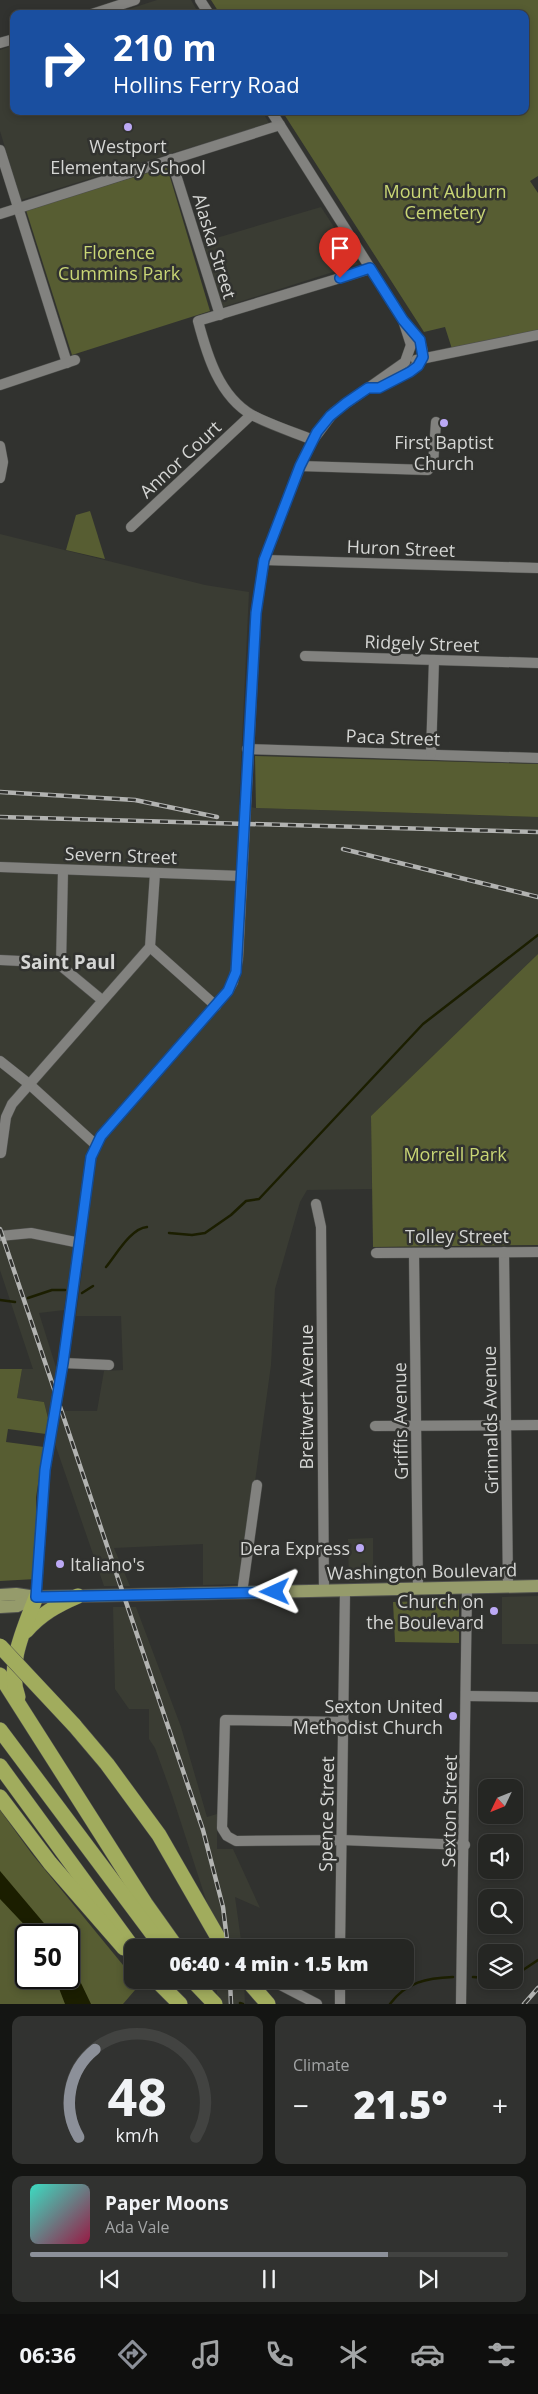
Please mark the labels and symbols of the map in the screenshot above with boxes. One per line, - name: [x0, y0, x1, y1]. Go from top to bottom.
- marker: Westport Elementary School: [122, 121, 134, 133]
- place label: Westport Elementary School: [50, 134, 206, 179]
- park label: Mount Auburn Cemetery: [383, 179, 507, 224]
- street label: Alaska Street: [188, 190, 242, 302]
- pin: [319, 227, 361, 278]
- park label: Florence Cummins Park: [58, 240, 181, 285]
- street label: Annor Court: [134, 415, 226, 503]
- marker: First Baptist Church: [438, 417, 450, 429]
- place label: First Baptist Church: [394, 430, 494, 475]
- street label: Huron Street: [346, 534, 456, 562]
- street label: Ridgely Street: [364, 629, 480, 657]
- street label: Paca Street: [345, 723, 441, 751]
- street label: Severn Street: [64, 841, 178, 869]
- district label: Saint Paul: [20, 949, 116, 975]
- park label: Morrell Park: [403, 1142, 507, 1166]
- street label: Tolley Street: [405, 1224, 509, 1248]
- street label: Breitwert Avenue: [294, 1324, 318, 1470]
- street label: Grinnalds Avenue: [477, 1346, 503, 1494]
- street label: Griffis Avenue: [387, 1362, 413, 1480]
- place label: Dera Express: [240, 1536, 350, 1560]
- marker: Dera Express: [354, 1542, 366, 1554]
- place label: Italiano's: [70, 1552, 145, 1576]
- street label: Washington Boulevard: [327, 1557, 517, 1585]
- marker: Italiano's: [54, 1558, 66, 1570]
- position arrow: [248, 1565, 300, 1617]
- place label: Church on the Boulevard: [366, 1589, 484, 1634]
- marker: Church on the Boulevard: [488, 1605, 500, 1617]
- place label: Sexton United Methodist Church: [293, 1694, 443, 1739]
- marker: Sexton United Methodist Church: [447, 1710, 459, 1722]
- street label: Sexton Street: [436, 1754, 462, 1868]
- street label: Spence Street: [313, 1756, 339, 1872]
- north arrow: [478, 1779, 522, 1824]
- speed limit sign: 50: [15, 1924, 80, 1989]

